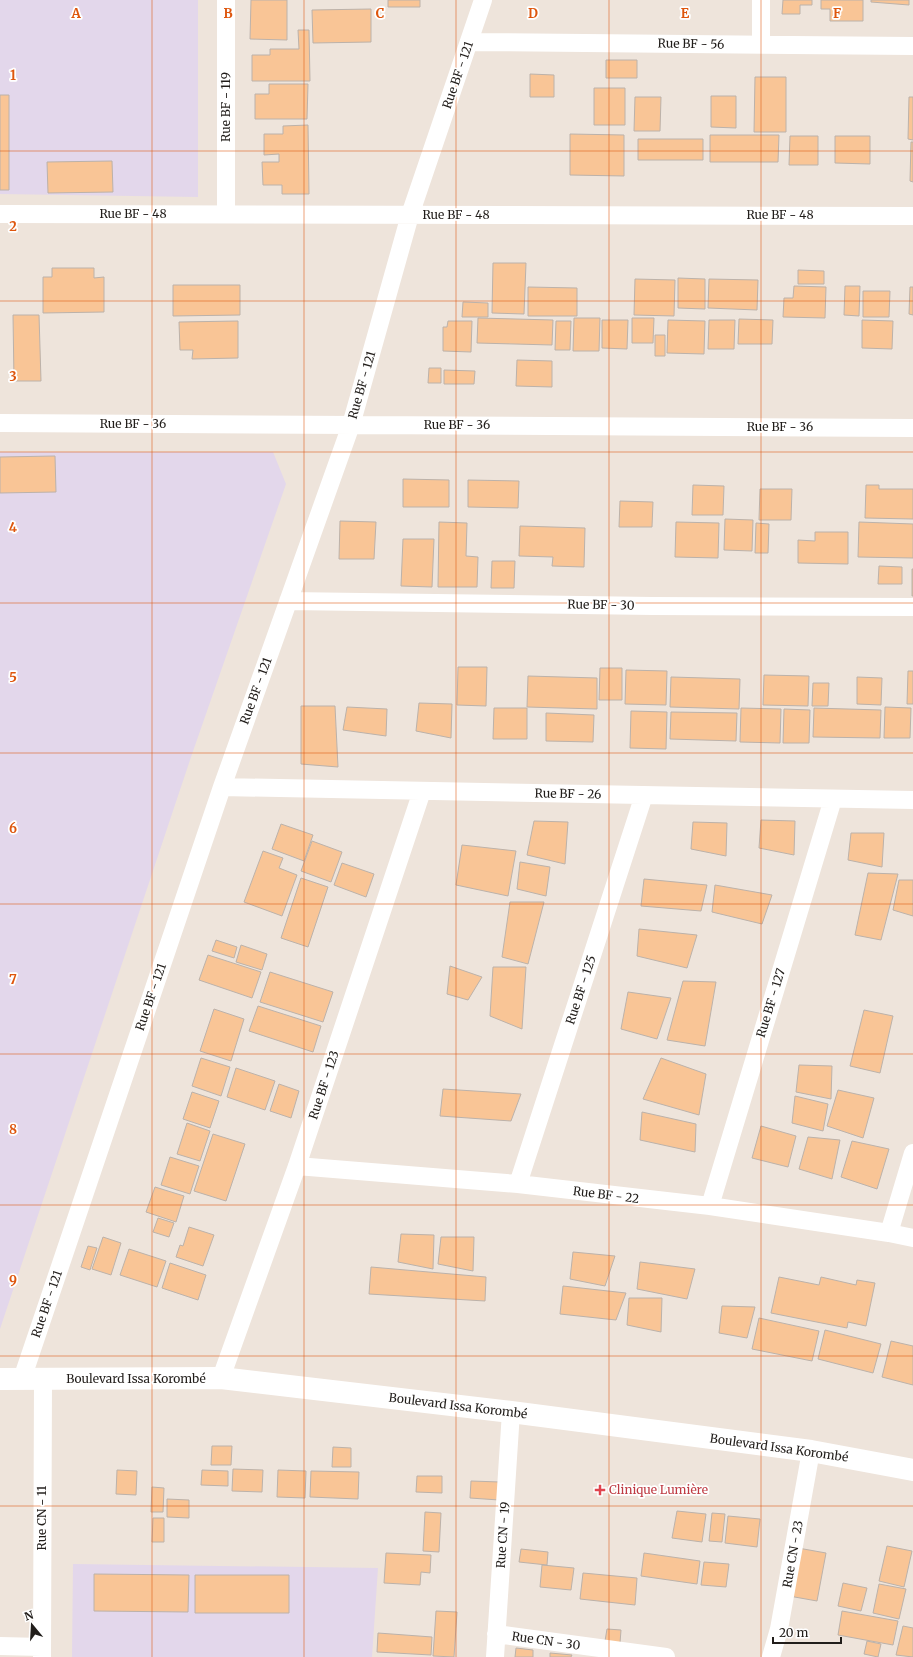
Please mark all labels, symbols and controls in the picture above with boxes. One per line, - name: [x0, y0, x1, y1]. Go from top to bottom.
- text: A: [70, 5, 81, 22]
- text: B: [223, 5, 233, 22]
- text: C: [376, 5, 385, 22]
- text: D: [528, 5, 538, 22]
- text: E: [681, 5, 690, 22]
- text: F: [833, 5, 841, 22]
- street label: Rue BF - 56: [658, 35, 725, 52]
- street label: Rue BF - 121: [439, 39, 476, 110]
- text: 1: [10, 67, 16, 84]
- street label: Rue BF - 119: [218, 72, 233, 142]
- street label: Rue BF - 48: [99, 206, 167, 221]
- street label: Rue BF - 48: [422, 207, 490, 222]
- street label: Rue BF - 48: [746, 207, 814, 222]
- text: 2: [9, 218, 17, 235]
- street label: Rue BF - 121: [345, 349, 379, 421]
- text: 3: [9, 368, 17, 385]
- street label: Rue BF - 36: [100, 416, 166, 431]
- street label: Rue BF - 36: [424, 417, 490, 432]
- street label: Rue BF - 36: [747, 419, 813, 434]
- text: 4: [9, 519, 18, 536]
- street label: Rue BF - 30: [567, 596, 635, 613]
- street label: Rue BF - 121: [236, 655, 275, 726]
- text: 5: [9, 669, 17, 686]
- street label: Rue BF - 26: [534, 785, 602, 802]
- text: 6: [9, 820, 17, 837]
- street label: Rue BF - 125: [562, 953, 599, 1026]
- street label: Rue BF - 121: [132, 961, 169, 1032]
- street label: Rue BF - 127: [753, 966, 788, 1039]
- text: 7: [9, 971, 17, 988]
- street label: Rue BF - 123: [305, 1048, 342, 1121]
- text: 8: [9, 1121, 17, 1138]
- street label: Rue BF - 22: [572, 1183, 640, 1206]
- street label: Rue BF - 121: [28, 1268, 65, 1339]
- text: 9: [9, 1272, 17, 1289]
- street label: Boulevard Issa Korombé: [66, 1371, 206, 1386]
- street label: Boulevard Issa Korombé: [388, 1390, 528, 1421]
- street label: Boulevard Issa Korombé: [709, 1430, 849, 1465]
- place label: Clinique Lumière: [609, 1482, 708, 1497]
- marker: Clinique Lumière: [594, 1484, 606, 1496]
- street label: Rue CN - 11: [34, 1485, 49, 1551]
- street label: Rue CN - 19: [493, 1501, 512, 1569]
- street label: Rue CN - 23: [779, 1519, 806, 1589]
- north arrow: [12, 1605, 52, 1645]
- text: N: [23, 1607, 35, 1623]
- scale bar: [773, 1619, 841, 1645]
- text: 20 m: [779, 1625, 808, 1640]
- street label: Rue CN - 30: [511, 1628, 582, 1653]

